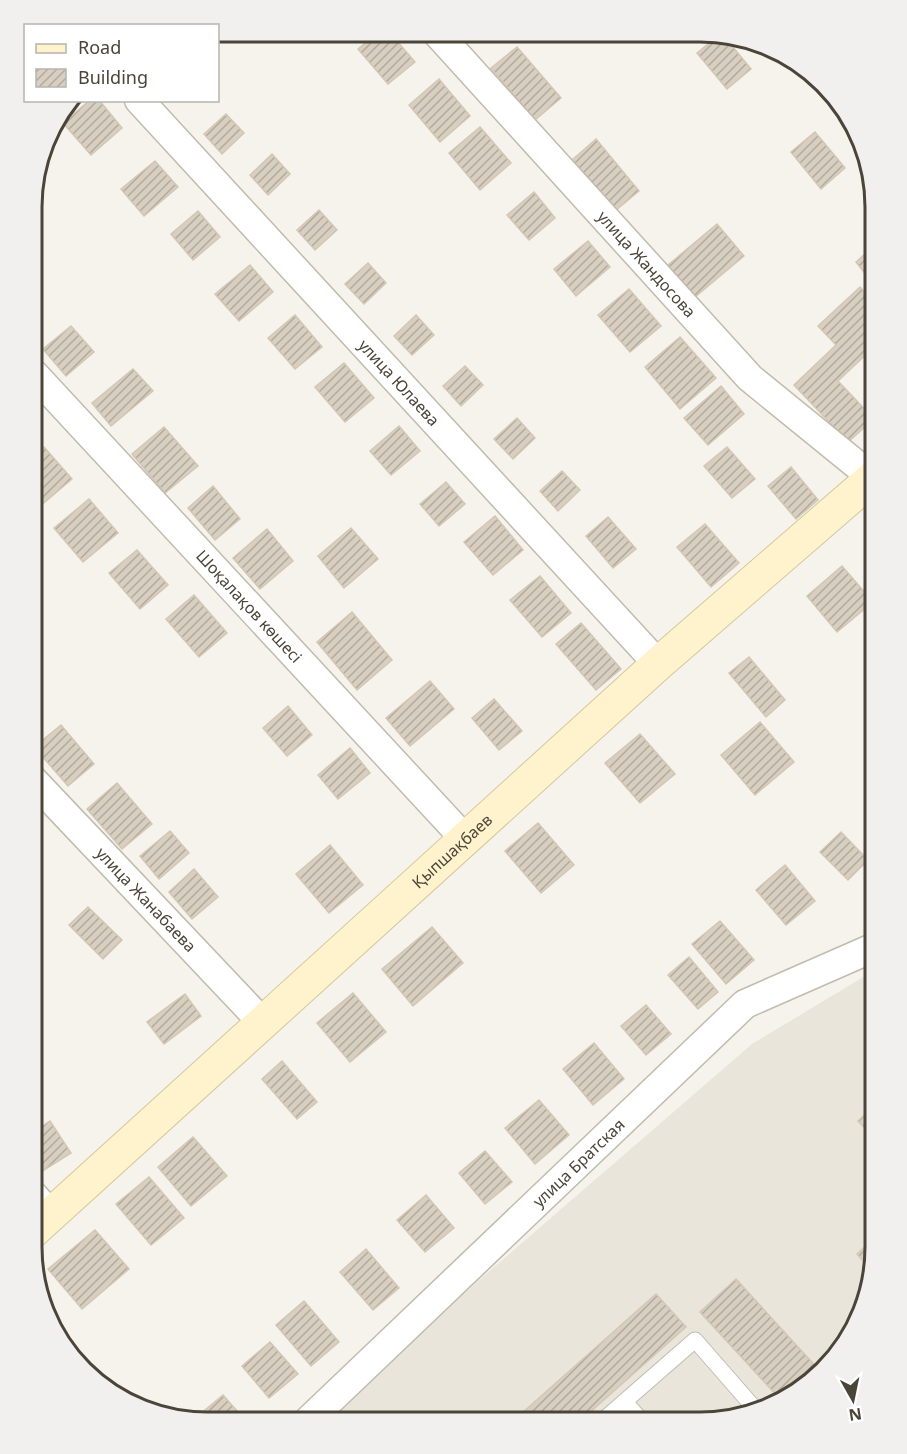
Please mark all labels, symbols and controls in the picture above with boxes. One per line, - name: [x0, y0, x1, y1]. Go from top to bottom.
- legend: [24, 24, 219, 102]
- text: Road: [78, 35, 121, 59]
- text: Building: [78, 65, 148, 89]
- street label: улица Жандосова: [592, 206, 701, 322]
- street label: улица Юлаева: [354, 334, 445, 431]
- street label: Шоқалақов көшесі: [191, 545, 307, 667]
- street label: Қыпшақбаев: [407, 809, 497, 893]
- street label: улица Жанабаева: [91, 842, 201, 957]
- street label: улица Братская: [528, 1114, 629, 1212]
- north arrow: [823, 1370, 883, 1430]
- text: N: [847, 1403, 863, 1427]

